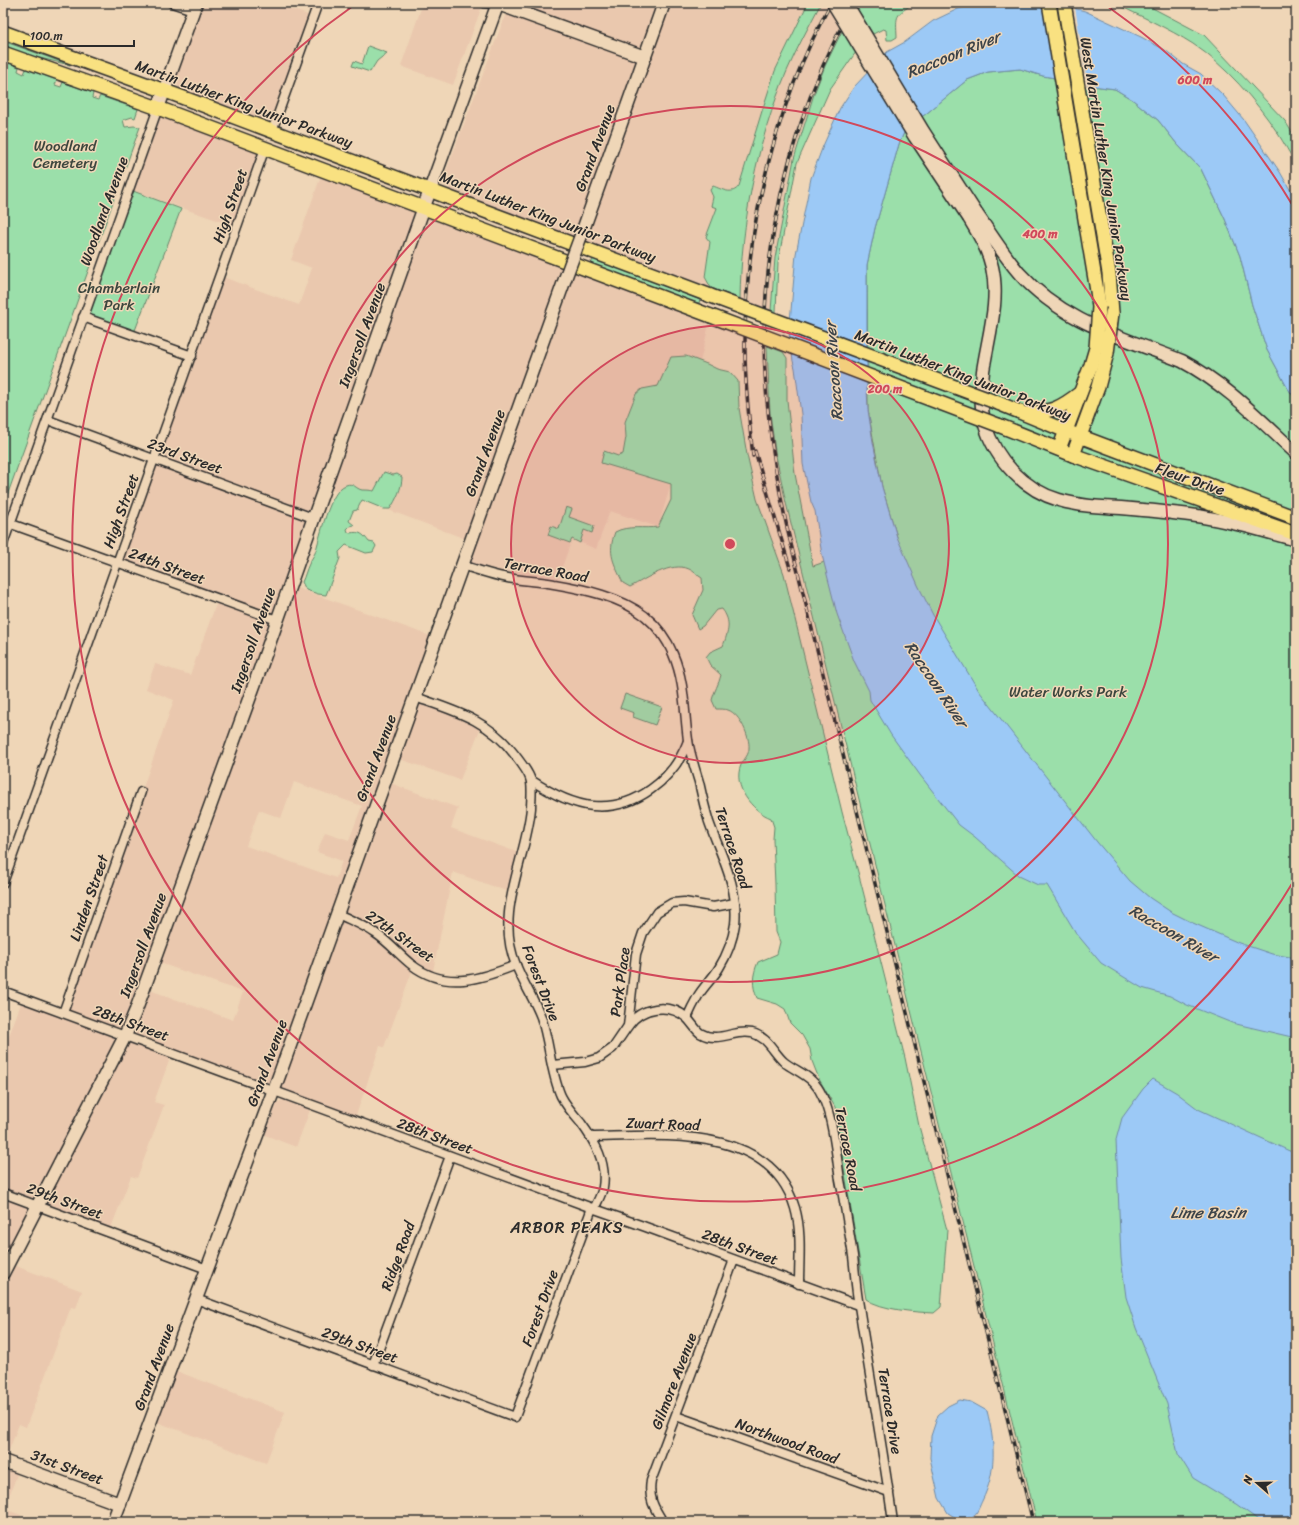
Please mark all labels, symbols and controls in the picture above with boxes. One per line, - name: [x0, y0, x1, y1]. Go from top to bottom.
- water label: Raccoon River: [902, 21, 1008, 86]
- scale bar: [24, 22, 134, 48]
- text: 100 m: [30, 25, 63, 47]
- street label: West Martin Luther King Junior Parkway: [1072, 35, 1140, 303]
- street label: Martin Luther King Junior Parkway: [131, 52, 357, 156]
- text: 600 m: [1177, 69, 1213, 91]
- street label: Grand Avenue: [567, 100, 623, 195]
- park label: Woodland Cemetery: [33, 133, 97, 176]
- street label: Woodland Avenue: [72, 153, 136, 269]
- street label: Martin Luther King Junior Parkway: [436, 164, 660, 270]
- street label: High Street: [205, 165, 255, 247]
- text: 400 m: [1021, 223, 1058, 245]
- park label: Chamberlain Park: [78, 275, 160, 318]
- street label: Ingersoll Avenue: [331, 278, 393, 392]
- water label: Raccoon River: [815, 317, 851, 421]
- street label: Martin Luther King Junior Parkway: [851, 322, 1075, 428]
- text: 200 m: [867, 378, 903, 400]
- street label: Grand Avenue: [457, 405, 513, 500]
- street label: 23rd Street: [144, 430, 227, 482]
- street label: Fleur Drive: [1152, 455, 1229, 503]
- street label: High Street: [95, 470, 147, 552]
- centre of rings: [723, 537, 737, 551]
- street label: 24th Street: [125, 540, 209, 592]
- street label: Terrace Road: [502, 550, 591, 590]
- street label: Ingersoll Avenue: [222, 583, 283, 697]
- water label: Raccoon River: [897, 635, 978, 736]
- park label: Water Works Park: [1009, 679, 1128, 705]
- street label: Grand Avenue: [348, 710, 404, 805]
- street label: Terrace Road: [707, 803, 759, 894]
- street label: Linden Street: [62, 850, 116, 945]
- street label: Ingersoll Avenue: [112, 888, 174, 1002]
- water label: Raccoon River: [1124, 896, 1227, 972]
- street label: 27th Street: [360, 903, 440, 970]
- street label: Forest Drive: [514, 941, 568, 1025]
- street label: Park Place: [602, 946, 638, 1018]
- street label: 28th Street: [89, 997, 173, 1049]
- street label: Grand Avenue: [239, 1015, 295, 1110]
- street label: Terrace Road: [827, 1105, 869, 1194]
- street label: 28th Street: [393, 1110, 477, 1162]
- street label: Zwart Road: [625, 1110, 702, 1138]
- street label: 29th Street: [23, 1175, 107, 1227]
- water label: Lime Basin: [1170, 1198, 1248, 1227]
- district label: ARBOR PEAKS: [509, 1213, 624, 1242]
- street label: Ridge Road: [373, 1217, 423, 1294]
- street label: 28th Street: [698, 1221, 782, 1273]
- street label: Forest Drive: [514, 1265, 566, 1350]
- street label: Grand Avenue: [126, 1319, 182, 1414]
- street label: 29th Street: [318, 1319, 402, 1371]
- street label: Gilmore Avenue: [644, 1329, 704, 1433]
- street label: Terrace Drive: [870, 1366, 910, 1456]
- street label: Northwood Road: [732, 1410, 843, 1472]
- street label: 31st Street: [27, 1442, 107, 1492]
- north arrow: [1237, 1463, 1277, 1503]
- text: N: [1237, 1473, 1258, 1488]

